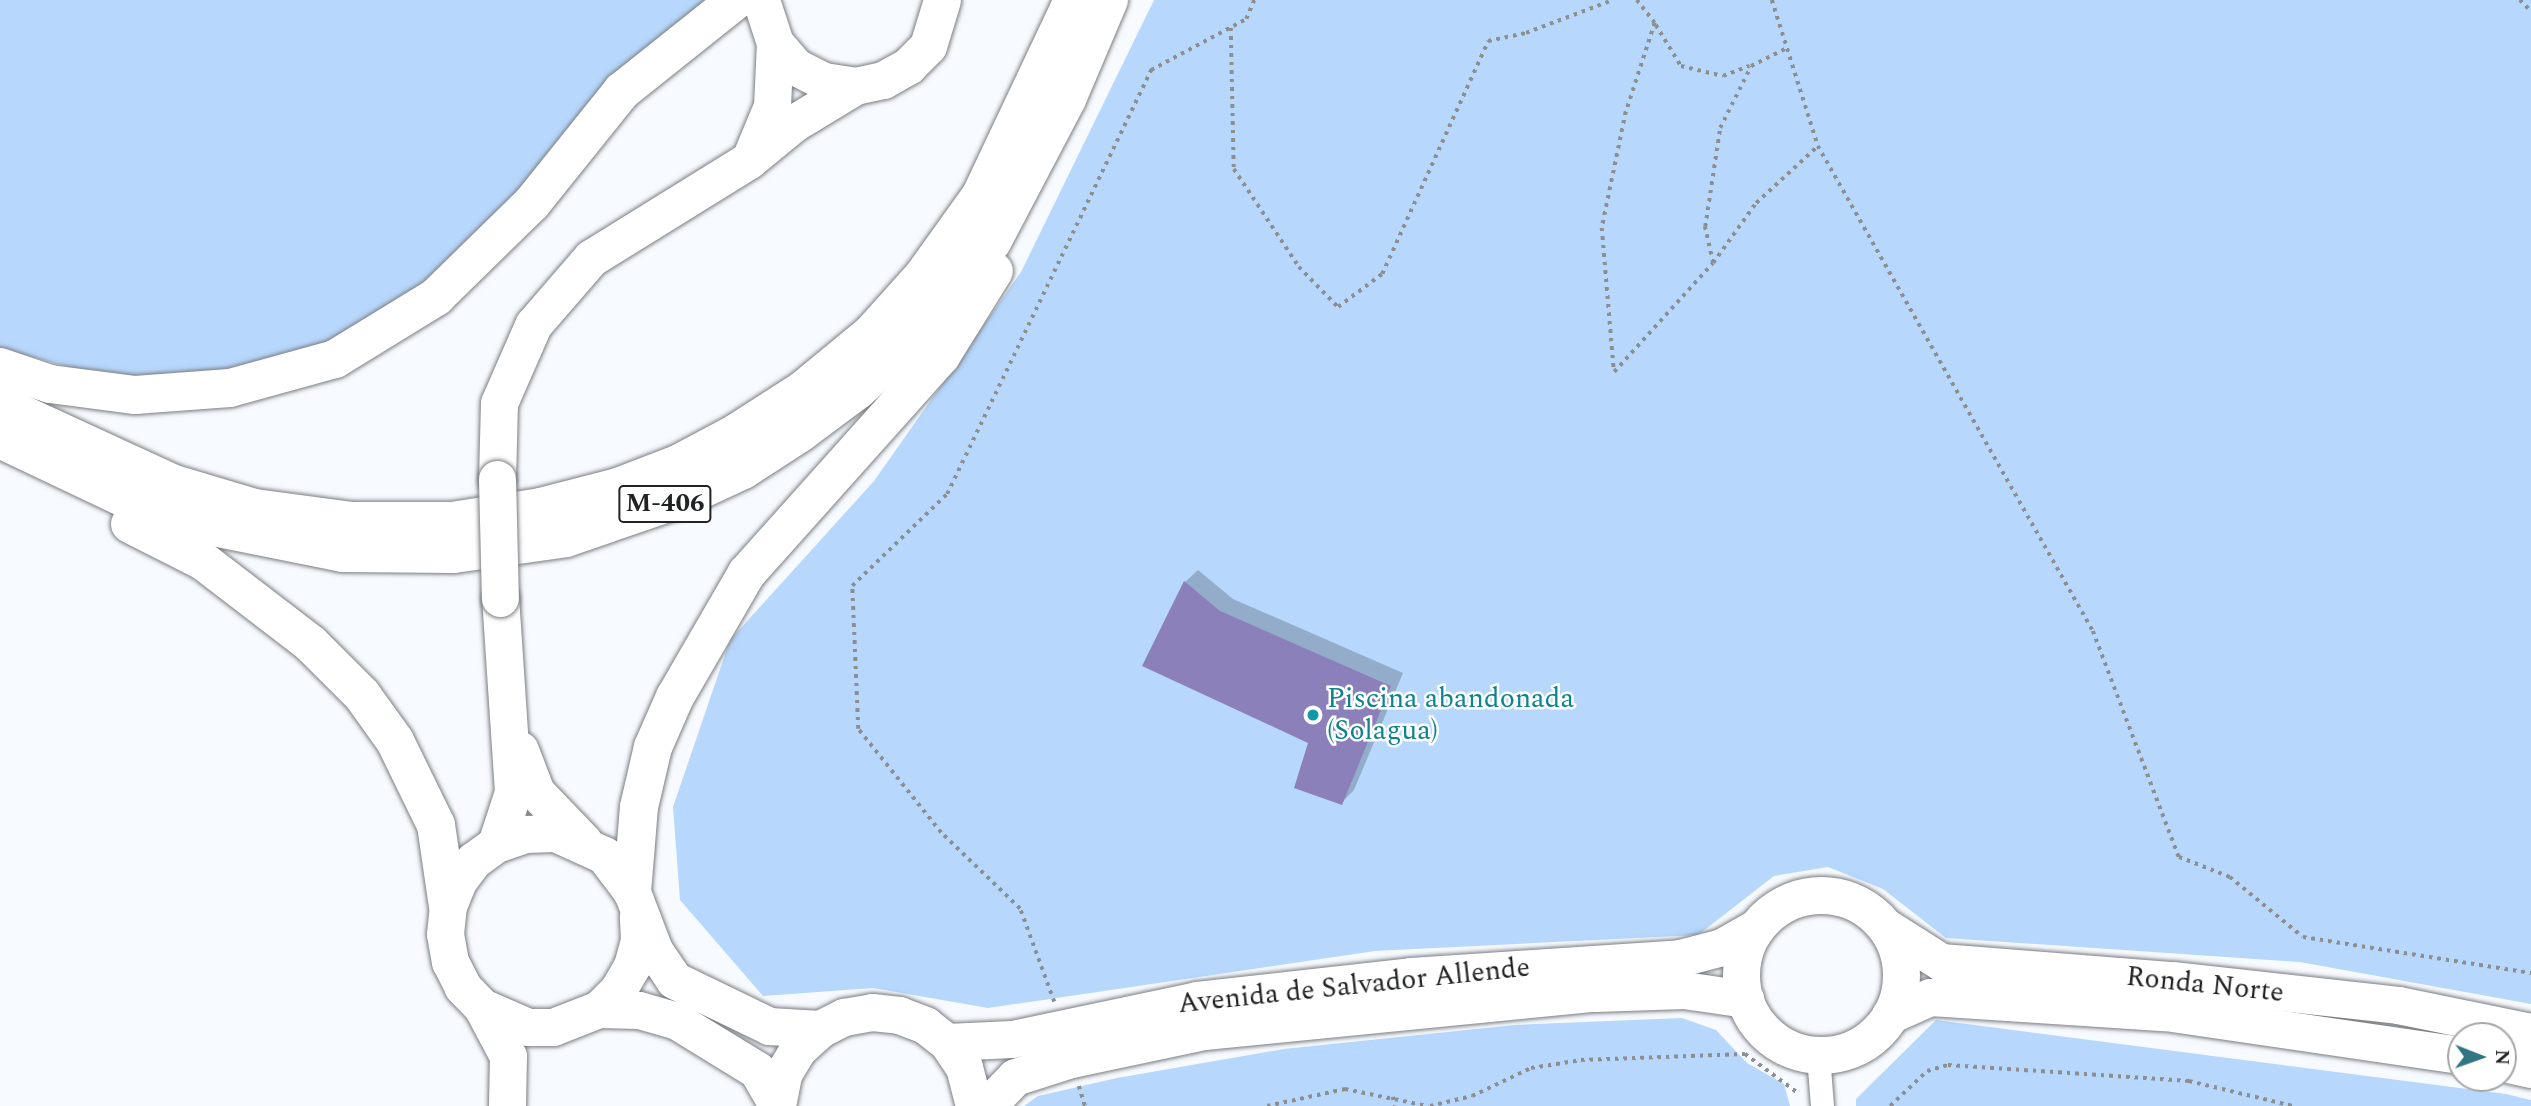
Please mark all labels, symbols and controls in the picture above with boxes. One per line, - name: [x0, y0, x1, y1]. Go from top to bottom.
- road number: M-406: [618, 482, 712, 526]
- place label: Piscina abandonada (Solagua): [1327, 682, 1574, 748]
- marker: Piscina abandonada (Solagua): [1305, 707, 1321, 723]
- street label: Avenida de Salvador Allende: [1176, 951, 1532, 1021]
- street label: Ronda Norte: [2125, 960, 2285, 1010]
- north arrow: [2447, 1022, 2517, 1092]
- text: N: [2487, 1049, 2516, 1065]

